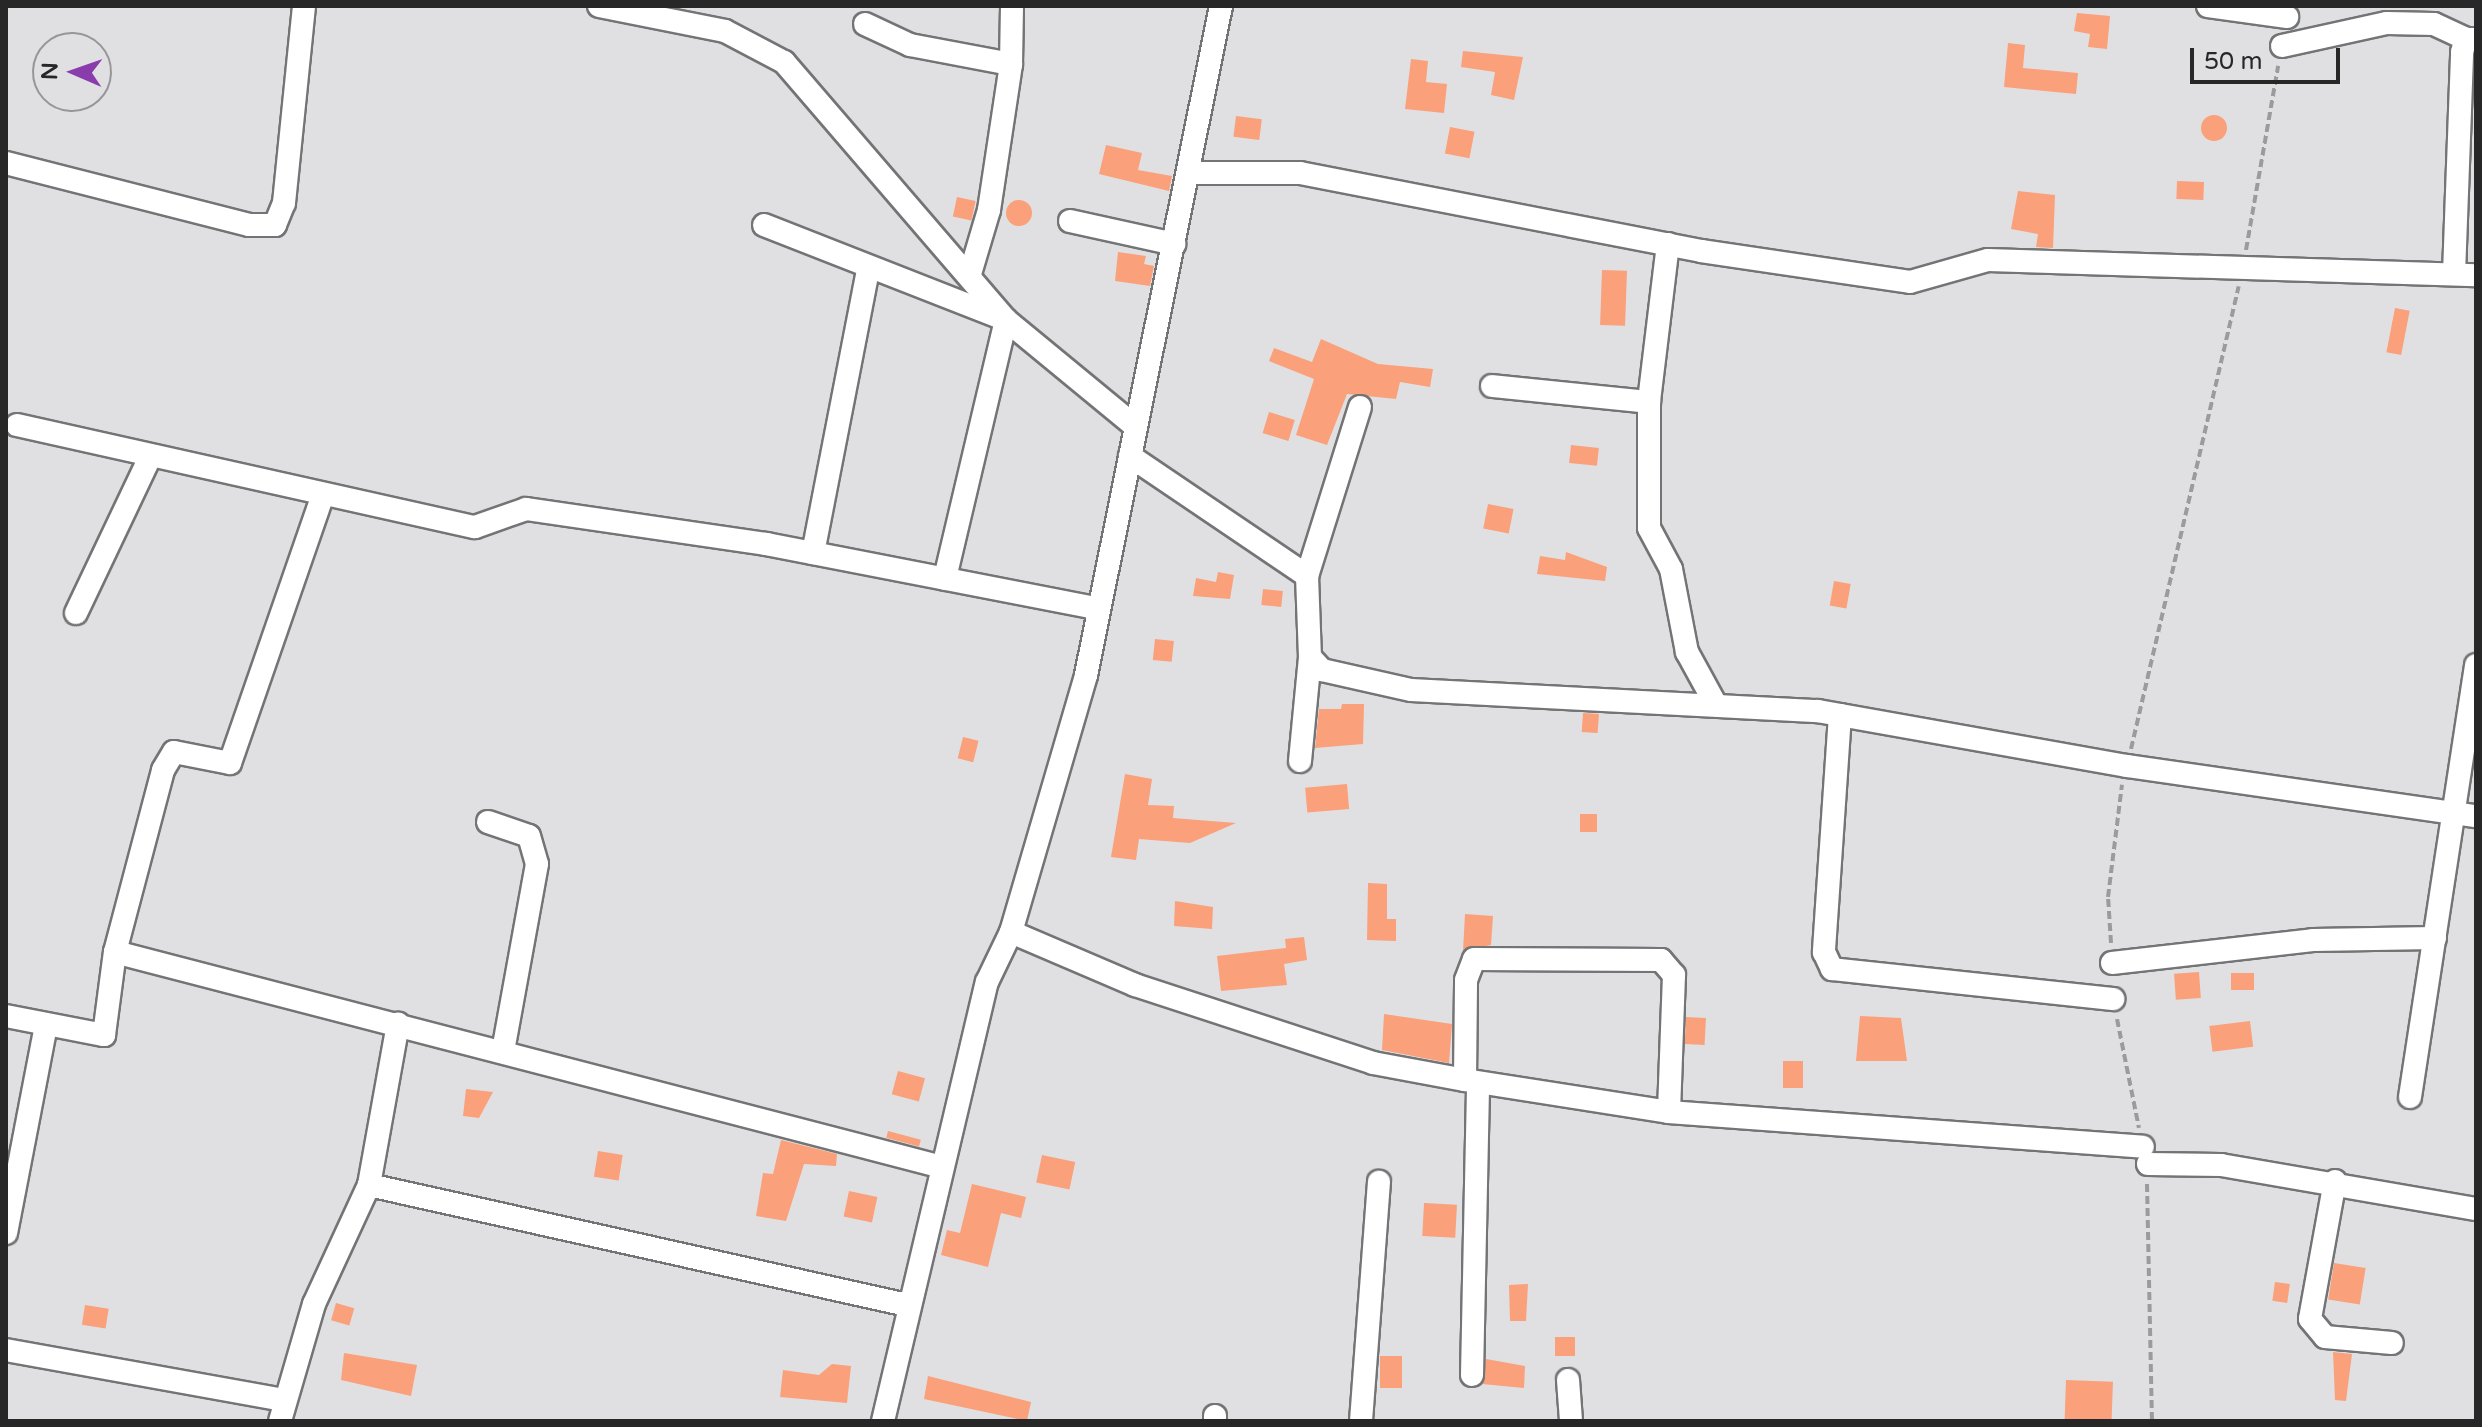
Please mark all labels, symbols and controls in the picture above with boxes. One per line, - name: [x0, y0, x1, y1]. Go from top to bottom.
- north arrow: [32, 32, 112, 112]
- scale bar: [2194, 32, 2344, 82]
- text: 50 m: [2204, 47, 2262, 76]
- text: N: [37, 62, 63, 81]

